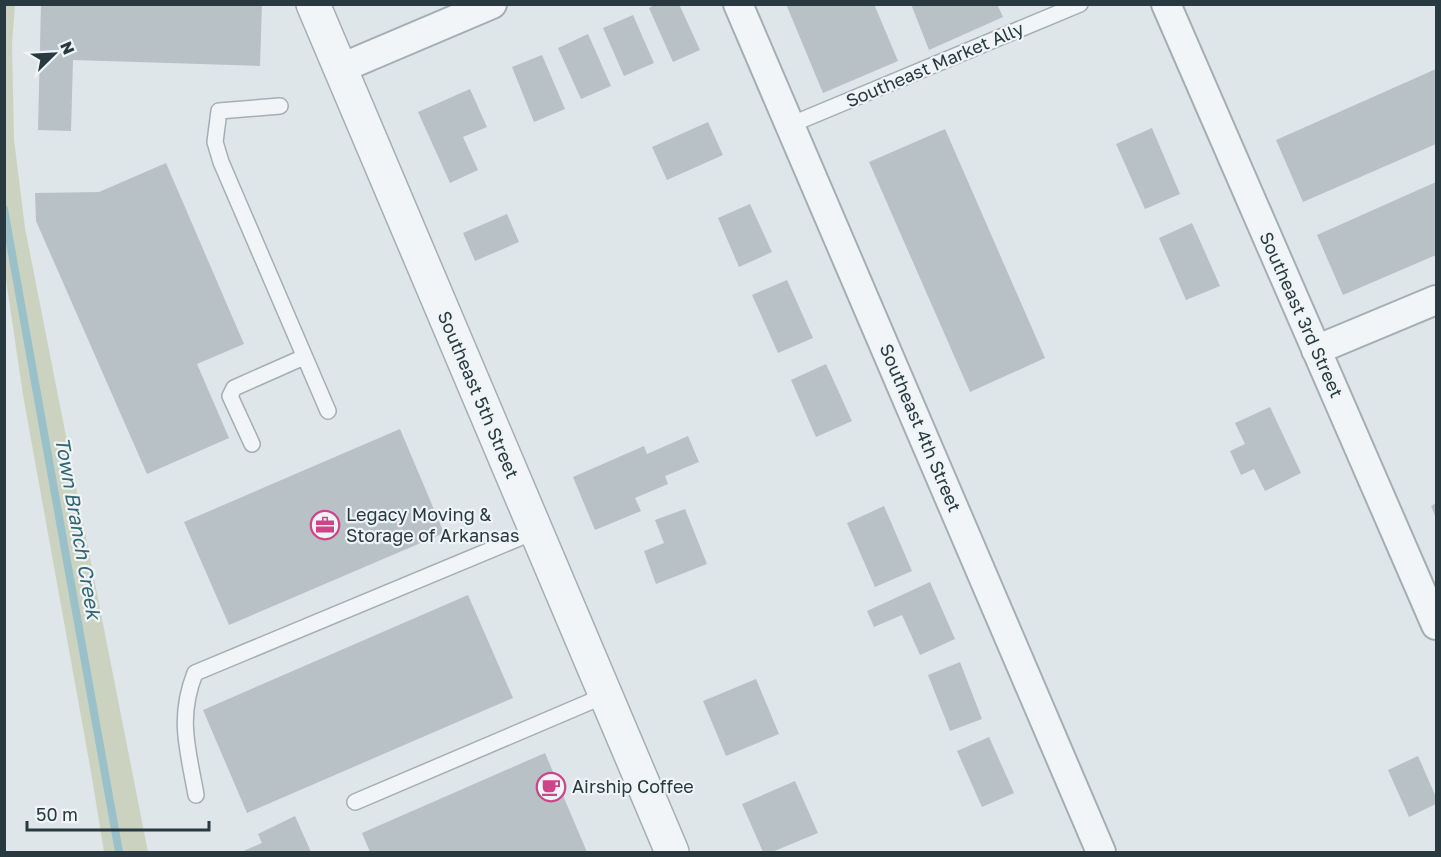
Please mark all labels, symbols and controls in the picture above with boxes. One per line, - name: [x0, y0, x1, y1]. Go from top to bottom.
- street label: Southeast Market Ally: [842, 17, 1027, 111]
- north arrow: [24, 24, 84, 84]
- text: N: [56, 38, 79, 58]
- street label: Southeast 3rd Street: [1255, 228, 1348, 401]
- street label: Southeast 5th Street: [434, 308, 524, 482]
- street label: Southeast 4th Street: [876, 340, 966, 515]
- water label: Town Branch Creek: [51, 435, 107, 623]
- place label: Legacy Moving & Storage of Arkansas: [346, 503, 519, 546]
- office icon: Legacy Moving & Storage of Arkansas: [309, 509, 341, 541]
- cafe icon: Airship Coffee: [535, 771, 567, 803]
- place label: Airship Coffee: [572, 775, 694, 797]
- scale bar: [27, 794, 208, 832]
- text: 50 m: [36, 803, 78, 825]

